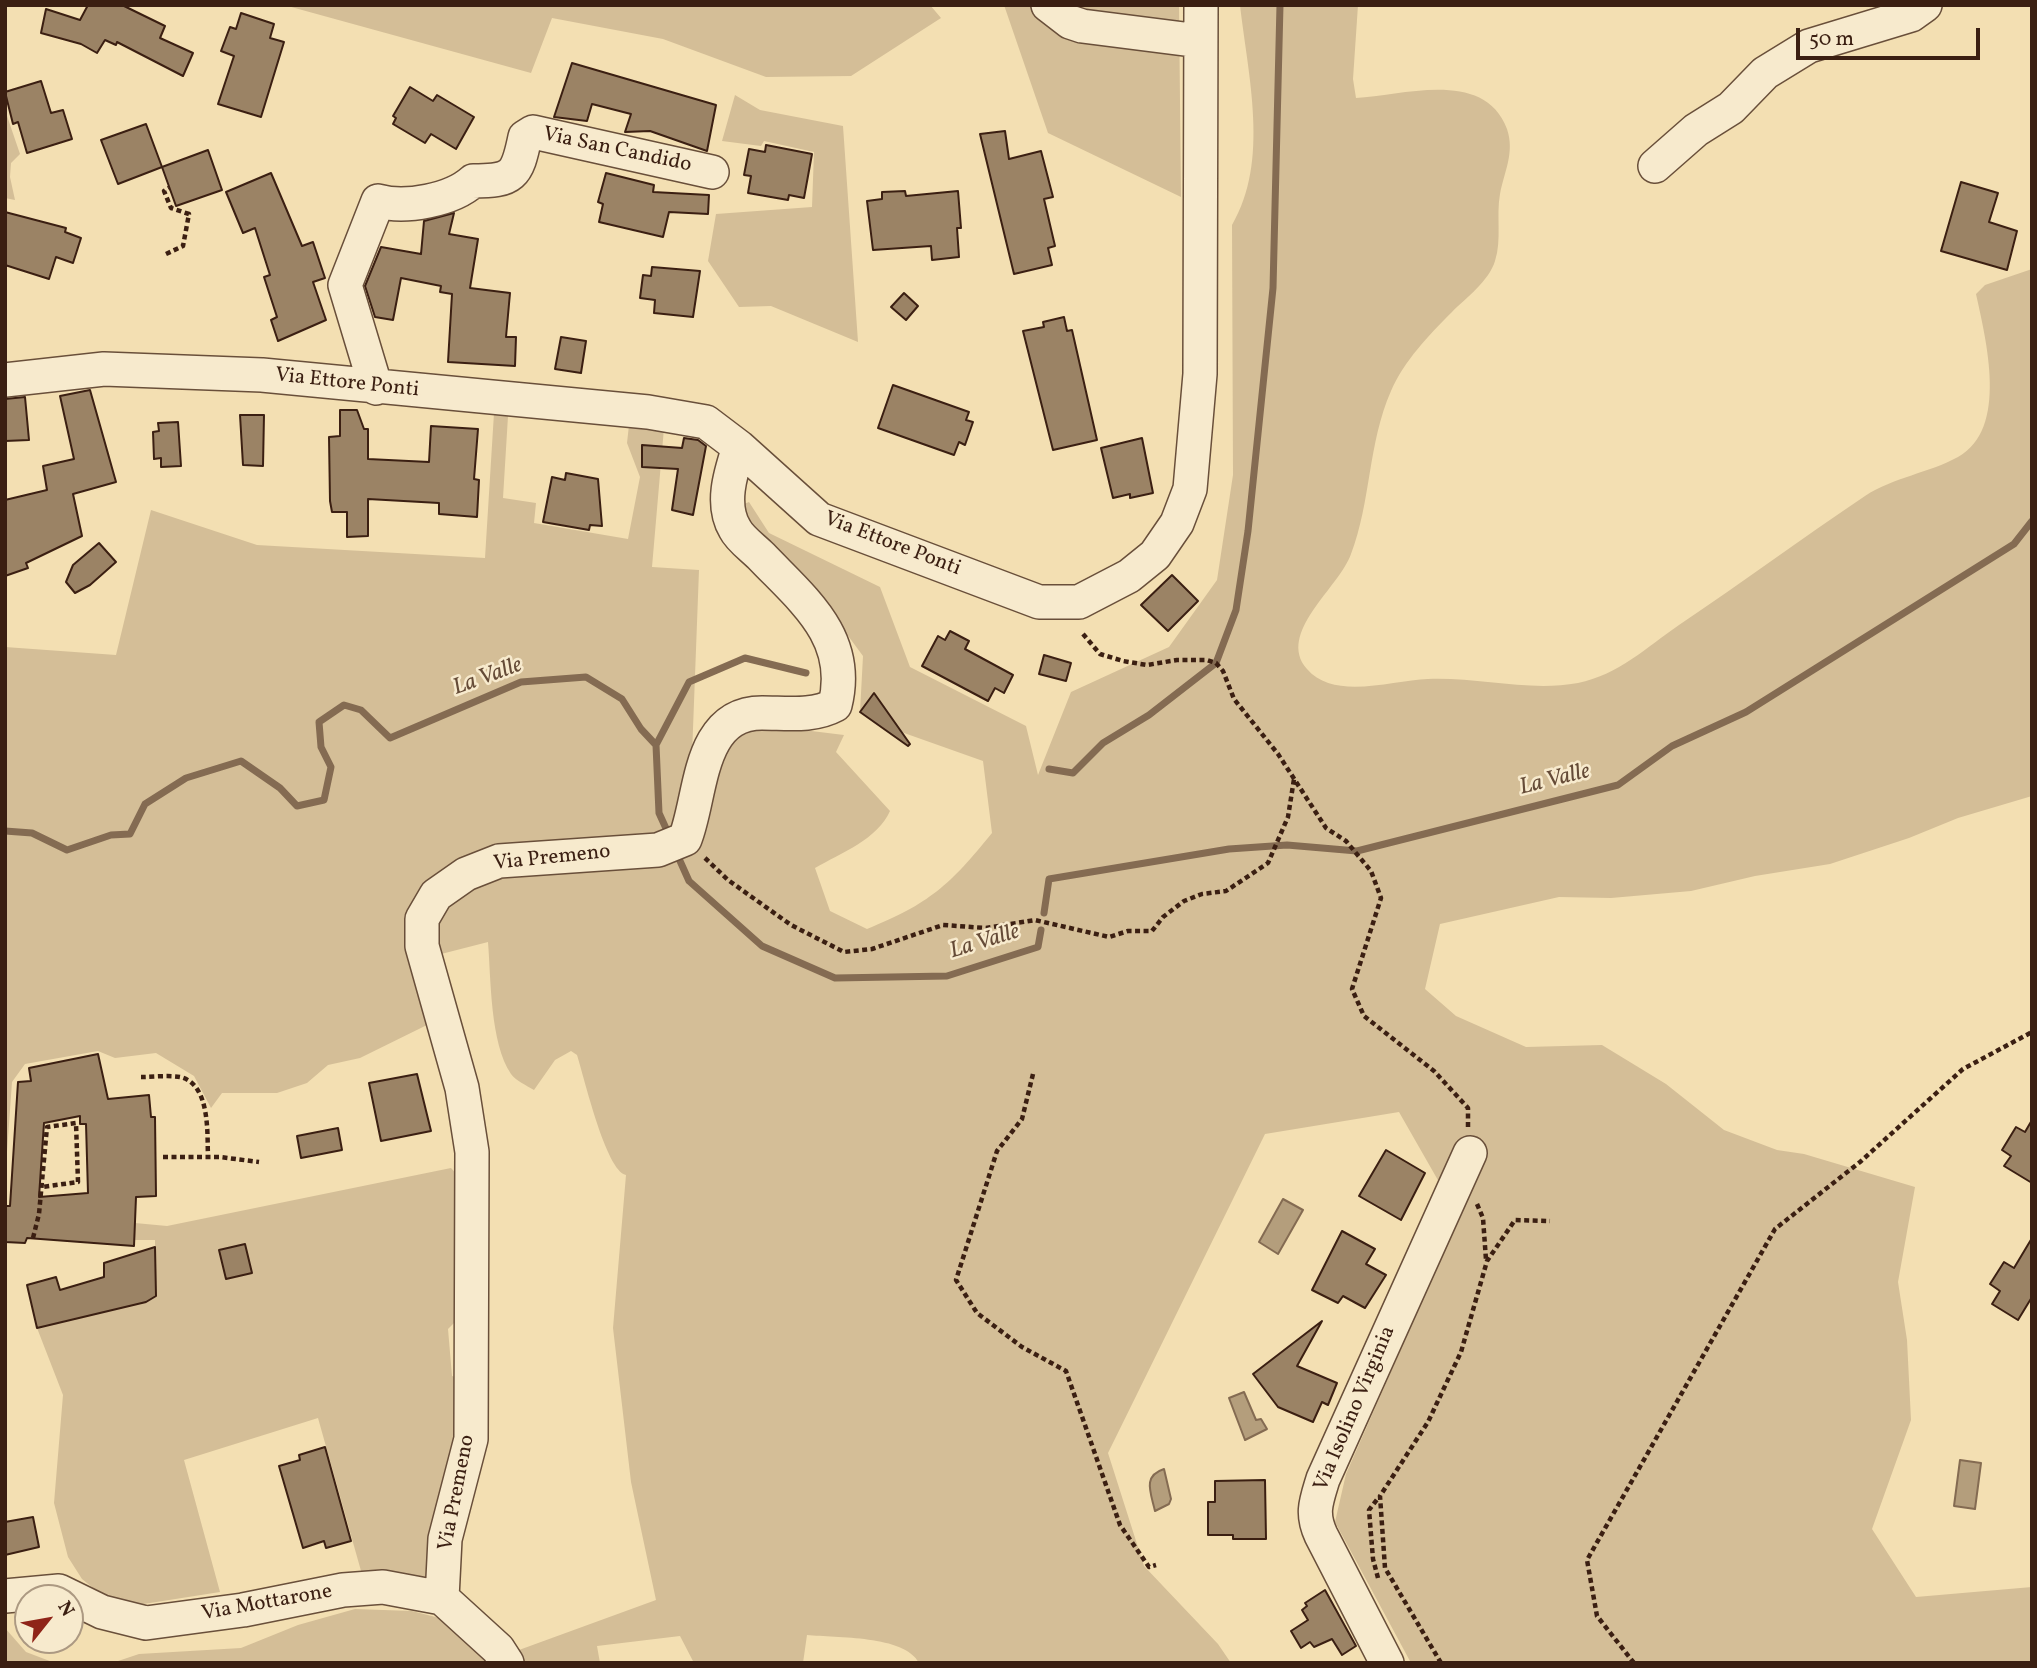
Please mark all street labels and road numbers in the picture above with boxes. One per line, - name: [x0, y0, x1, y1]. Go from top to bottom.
- street label: Via San Candido: [541, 123, 693, 179]
- street label: Via Ettore Ponti: [274, 364, 420, 404]
- street label: Via Ettore Ponti: [820, 507, 964, 583]
- street label: Via Premeno: [492, 840, 612, 878]
- street label: Via Isolino Virginia: [1310, 1323, 1402, 1495]
- street label: Via Premeno: [434, 1433, 482, 1553]
- street label: Via Mottarone: [200, 1580, 334, 1628]

